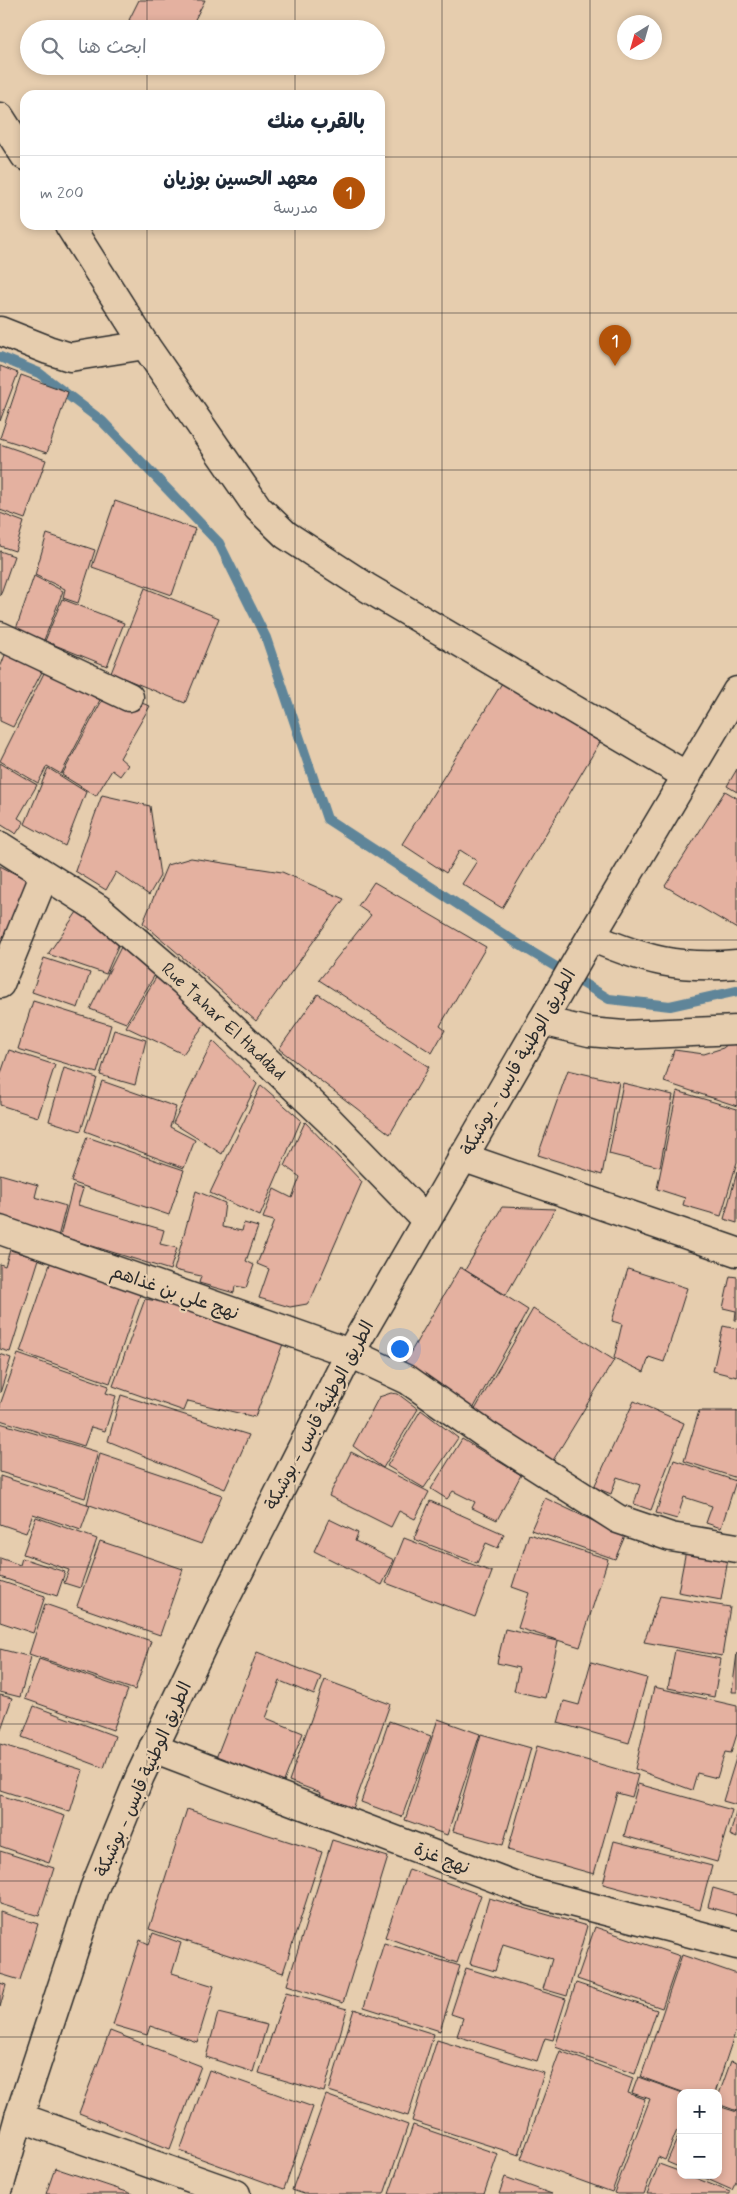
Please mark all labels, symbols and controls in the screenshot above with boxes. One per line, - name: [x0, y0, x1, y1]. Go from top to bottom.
- north arrow: [617, 15, 662, 60]
- search box: [20, 20, 385, 75]
- icon: search: [38, 34, 66, 62]
- text: ابحث هنا: [78, 35, 147, 60]
- text: بالقرب منك: [267, 108, 365, 136]
- text: معهد الحسين بوزيان: [163, 167, 318, 192]
- text: 200 m: [40, 183, 84, 204]
- text: 1: [345, 183, 353, 204]
- text: مدرسة: [273, 198, 318, 219]
- pin: 1: [599, 325, 631, 366]
- street label: Rue Tahar El Haddad: [156, 957, 291, 1086]
- street label: الطريق الوطنية قابس - بوشبكة: [456, 965, 582, 1160]
- street label: نهج علي بن غذاهم: [106, 1260, 242, 1329]
- street label: الطريق الوطنية قابس - بوشبكة: [260, 1317, 380, 1514]
- your location: [387, 1336, 413, 1362]
- street label: الطريق الوطنية قابس - بوشبكة: [90, 1678, 198, 1881]
- street label: نهج غزة: [410, 1837, 473, 1881]
- map controls: [677, 2089, 722, 2179]
- button: +: [677, 2089, 722, 2134]
- button: −: [677, 2134, 722, 2179]

